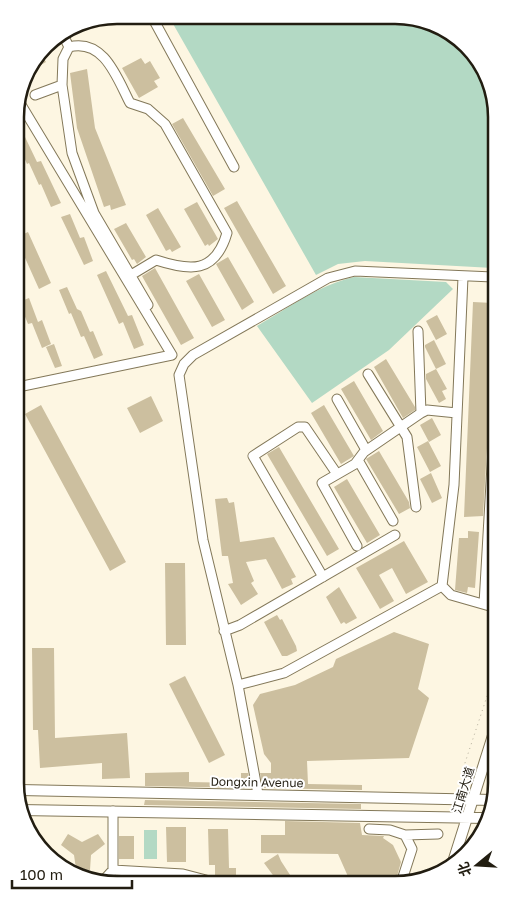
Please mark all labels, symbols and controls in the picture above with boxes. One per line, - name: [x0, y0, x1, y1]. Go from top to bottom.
- street label: 江南大道: [449, 765, 477, 815]
- street label: Dongxin Avenue: [210, 774, 304, 790]
- north arrow: [452, 840, 502, 890]
- scale bar: [12, 858, 132, 890]
- text: 北: [454, 860, 474, 878]
- text: 100 m: [20, 865, 63, 883]

